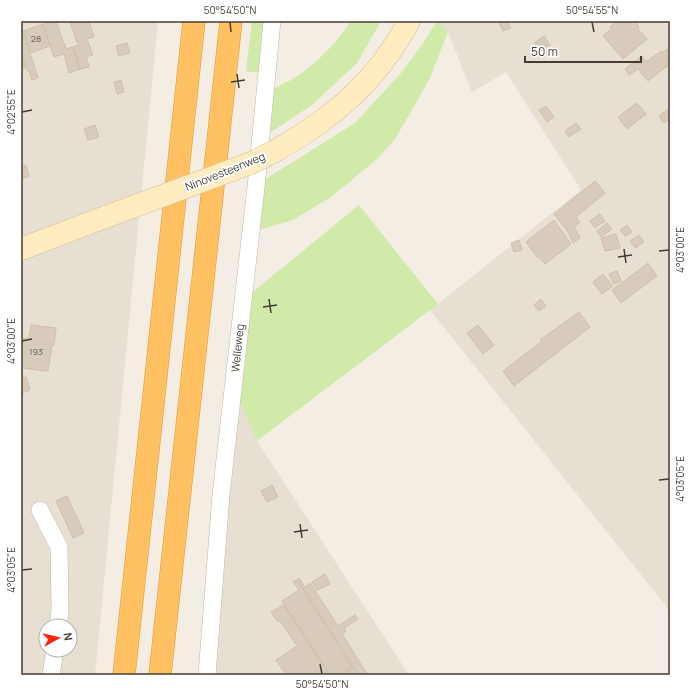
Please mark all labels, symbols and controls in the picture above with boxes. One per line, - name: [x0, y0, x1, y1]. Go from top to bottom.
- text: 50°54'50"N: [204, 3, 256, 17]
- text: 50°54'55"N: [566, 3, 618, 17]
- house number: 28: [31, 32, 41, 45]
- scale bar: [525, 38, 641, 64]
- text: 50 m: [531, 43, 558, 60]
- text: 4°02'55"E: [4, 89, 18, 135]
- street label: Ninovesteenweg: [183, 148, 267, 194]
- text: 4°03'00"E: [673, 227, 687, 273]
- text: 4°03'00"E: [4, 318, 18, 364]
- street label: Welleweg: [227, 323, 247, 373]
- house number: 193: [29, 345, 43, 358]
- text: 4°03'05"E: [673, 456, 687, 502]
- text: 4°03'05"E: [4, 547, 18, 593]
- north arrow: [38, 618, 78, 658]
- text: N: [60, 632, 76, 642]
- text: 50°54'50"N: [296, 677, 348, 691]

